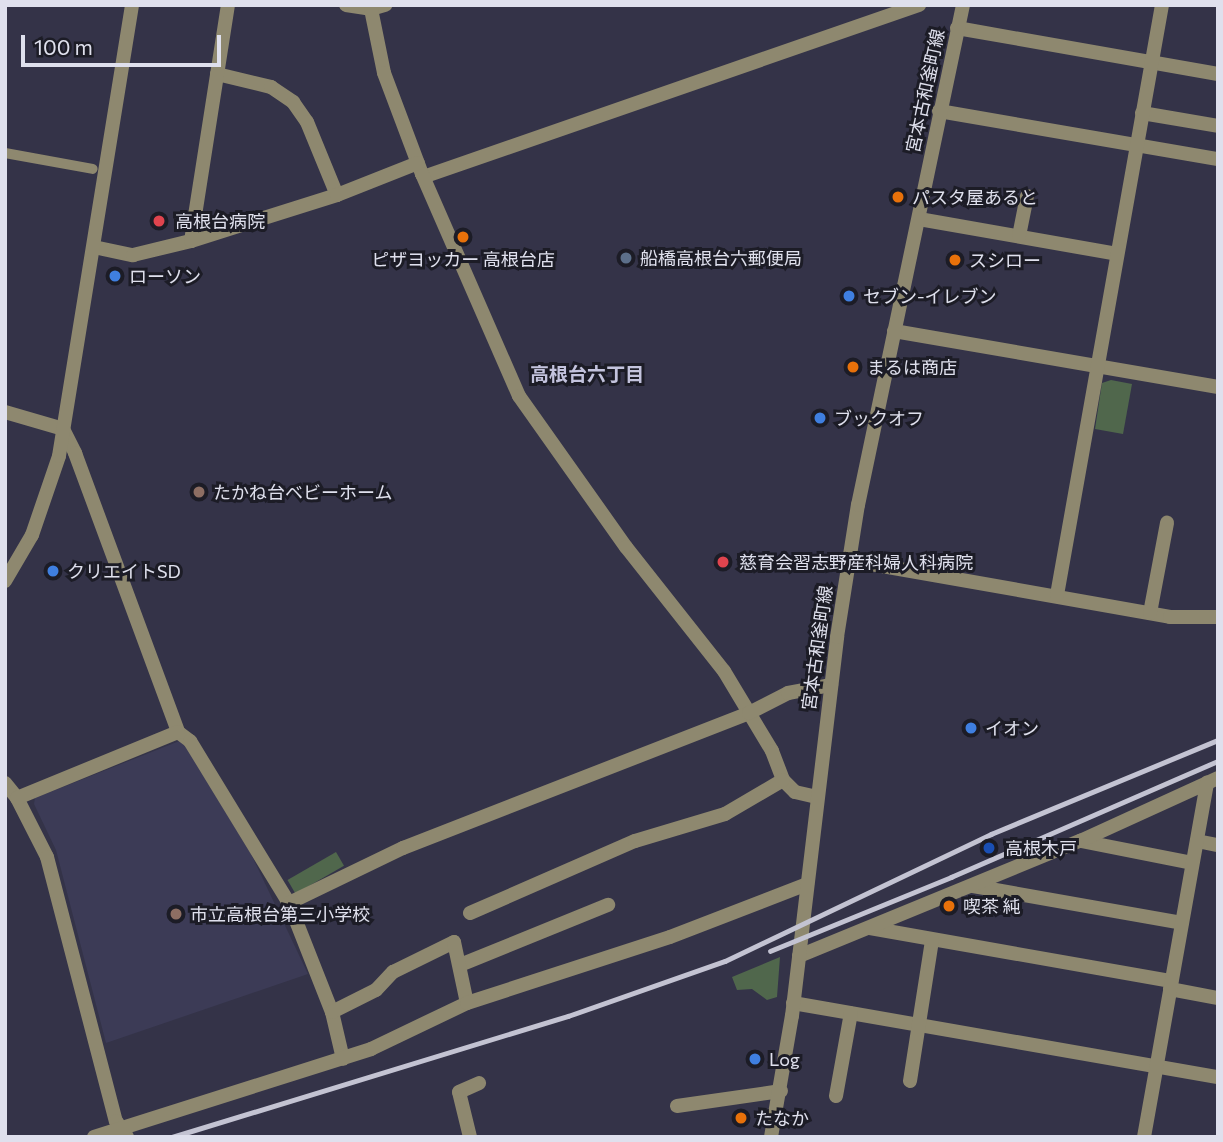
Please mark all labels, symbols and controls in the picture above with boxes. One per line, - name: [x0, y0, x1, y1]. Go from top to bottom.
- scale bar: [24, 21, 224, 65]
- street label: 宮本古和釜町線: [901, 27, 949, 155]
- text: 100 m: [34, 34, 93, 59]
- place label: パスタ屋あると: [912, 186, 1038, 208]
- marker: パスタ屋あると: [890, 189, 906, 205]
- place label: 高根台病院: [175, 210, 265, 232]
- marker: 高根台病院: [149, 211, 169, 231]
- marker: ピザヨッカー 高根台店: [455, 229, 471, 245]
- place label: 船橋高根台六郵便局: [640, 247, 802, 269]
- place label: ピザヨッカー 高根台店: [371, 248, 555, 270]
- place label: スシロー: [969, 249, 1041, 271]
- marker: 船橋高根台六郵便局: [618, 250, 634, 266]
- marker: スシロー: [947, 252, 963, 268]
- place label: ローソン: [129, 265, 201, 287]
- marker: ローソン: [107, 268, 123, 284]
- place label: セブン-イレブン: [863, 285, 997, 307]
- marker: セブン-イレブン: [841, 288, 857, 304]
- place label: まるは商店: [867, 356, 957, 378]
- marker: まるは商店: [845, 359, 861, 375]
- district label: 高根台六丁目: [530, 363, 644, 385]
- place label: ブックオフ: [834, 407, 924, 429]
- marker: ブックオフ: [812, 410, 828, 426]
- place label: たかね台ベビーホーム: [213, 481, 393, 503]
- marker: たかね台ベビーホーム: [191, 484, 207, 500]
- place label: 慈育会習志野産科婦人科病院: [739, 551, 973, 573]
- marker: 慈育会習志野産科婦人科病院: [713, 552, 733, 572]
- place label: クリエイトSD: [67, 560, 181, 582]
- marker: クリエイトSD: [45, 563, 61, 579]
- street label: 宮本古和釜町線: [798, 584, 836, 712]
- place label: イオン: [985, 717, 1039, 739]
- marker: イオン: [963, 720, 979, 736]
- place label: 高根木戸: [1005, 837, 1077, 859]
- marker: 高根木戸: [979, 838, 999, 858]
- place label: 喫茶 純: [963, 895, 1020, 917]
- marker: 喫茶 純: [941, 898, 957, 914]
- place label: 市立高根台第三小学校: [190, 903, 370, 925]
- marker: 市立高根台第三小学校: [168, 906, 184, 922]
- place label: Log: [769, 1048, 800, 1070]
- marker: Log: [747, 1051, 763, 1067]
- place label: たなか: [755, 1107, 809, 1129]
- marker: たなか: [733, 1110, 749, 1126]

